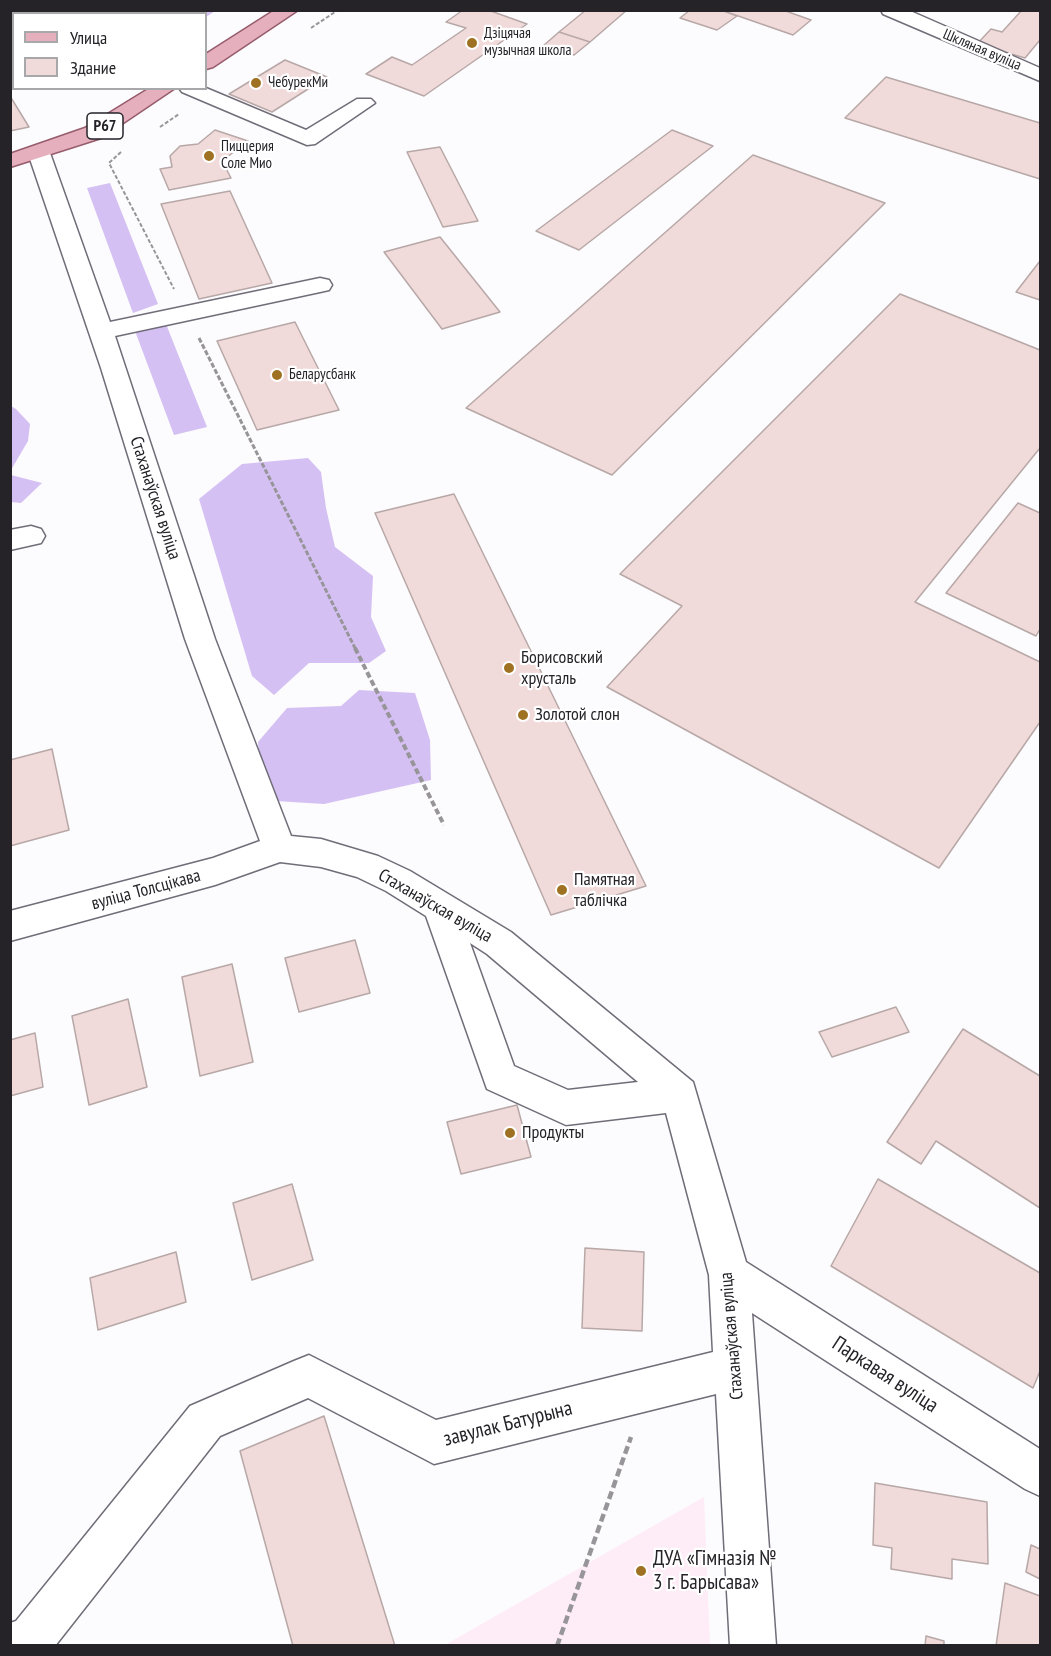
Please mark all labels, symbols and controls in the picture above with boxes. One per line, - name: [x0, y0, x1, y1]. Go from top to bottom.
- legend: [12, 12, 207, 90]
- place label: Дзіцячая музычная школа: [484, 25, 571, 60]
- street label: Шкляная вуліца: [940, 25, 1024, 75]
- text: Улица: [70, 26, 107, 49]
- marker: Дзіцячая музычная школа: [465, 36, 479, 50]
- text: Здание: [70, 56, 116, 79]
- place label: ЧебурекМи: [268, 74, 328, 92]
- marker: ЧебурекМи: [249, 76, 263, 90]
- road number: Р67: [87, 113, 123, 139]
- place label: Пиццерия Соле Мио: [221, 138, 274, 173]
- marker: Пиццерия Соле Мио: [202, 149, 216, 163]
- place label: Беларусбанк: [289, 366, 356, 384]
- marker: Беларусбанк: [270, 368, 284, 382]
- street label: Стаханаўская вуліца: [125, 434, 185, 562]
- place label: Борисовский хрусталь: [521, 647, 603, 690]
- marker: Борисовский хрусталь: [502, 661, 516, 675]
- place label: Золотой слон: [535, 704, 620, 726]
- marker: Золотой слон: [516, 708, 530, 722]
- street label: вуліца Толсцікава: [89, 865, 203, 915]
- street label: Стаханаўская вуліца: [374, 865, 496, 947]
- place label: Памятная таблічка: [574, 869, 635, 912]
- marker: Памятная таблічка: [555, 883, 569, 897]
- place label: Продукты: [522, 1122, 584, 1144]
- marker: Продукты: [503, 1126, 517, 1140]
- street label: Стаханаўская вуліца: [716, 1271, 748, 1401]
- street label: Паркавая вуліца: [827, 1331, 943, 1419]
- street label: завулак Батурына: [441, 1396, 575, 1452]
- place label: ДУА «Гімназія № 3 г. Барысава»: [653, 1546, 777, 1596]
- marker: ДУА «Гімназія № 3 г. Барысава»: [634, 1564, 648, 1578]

